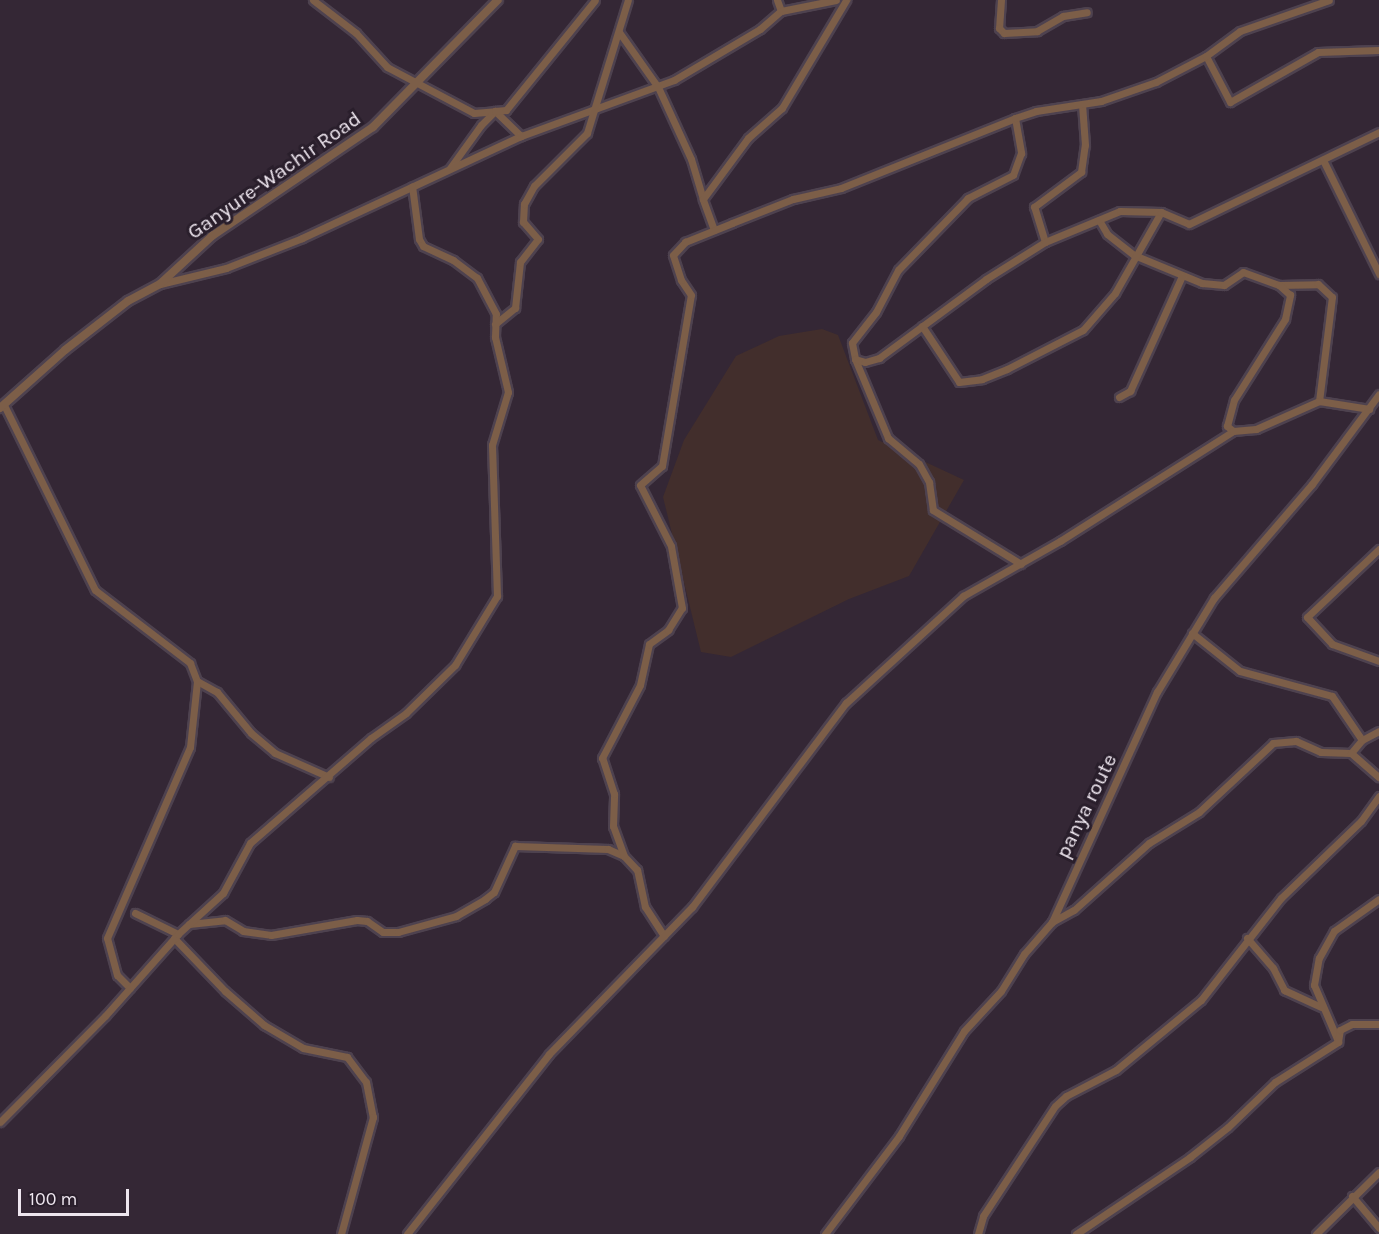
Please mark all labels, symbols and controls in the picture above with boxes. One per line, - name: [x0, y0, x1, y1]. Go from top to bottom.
- street label: Ganyure-Wachir Road: [182, 106, 366, 244]
- street label: panya route: [1050, 750, 1122, 862]
- scale bar: [21, 1177, 132, 1215]
- text: 100 m: [29, 1188, 77, 1210]

